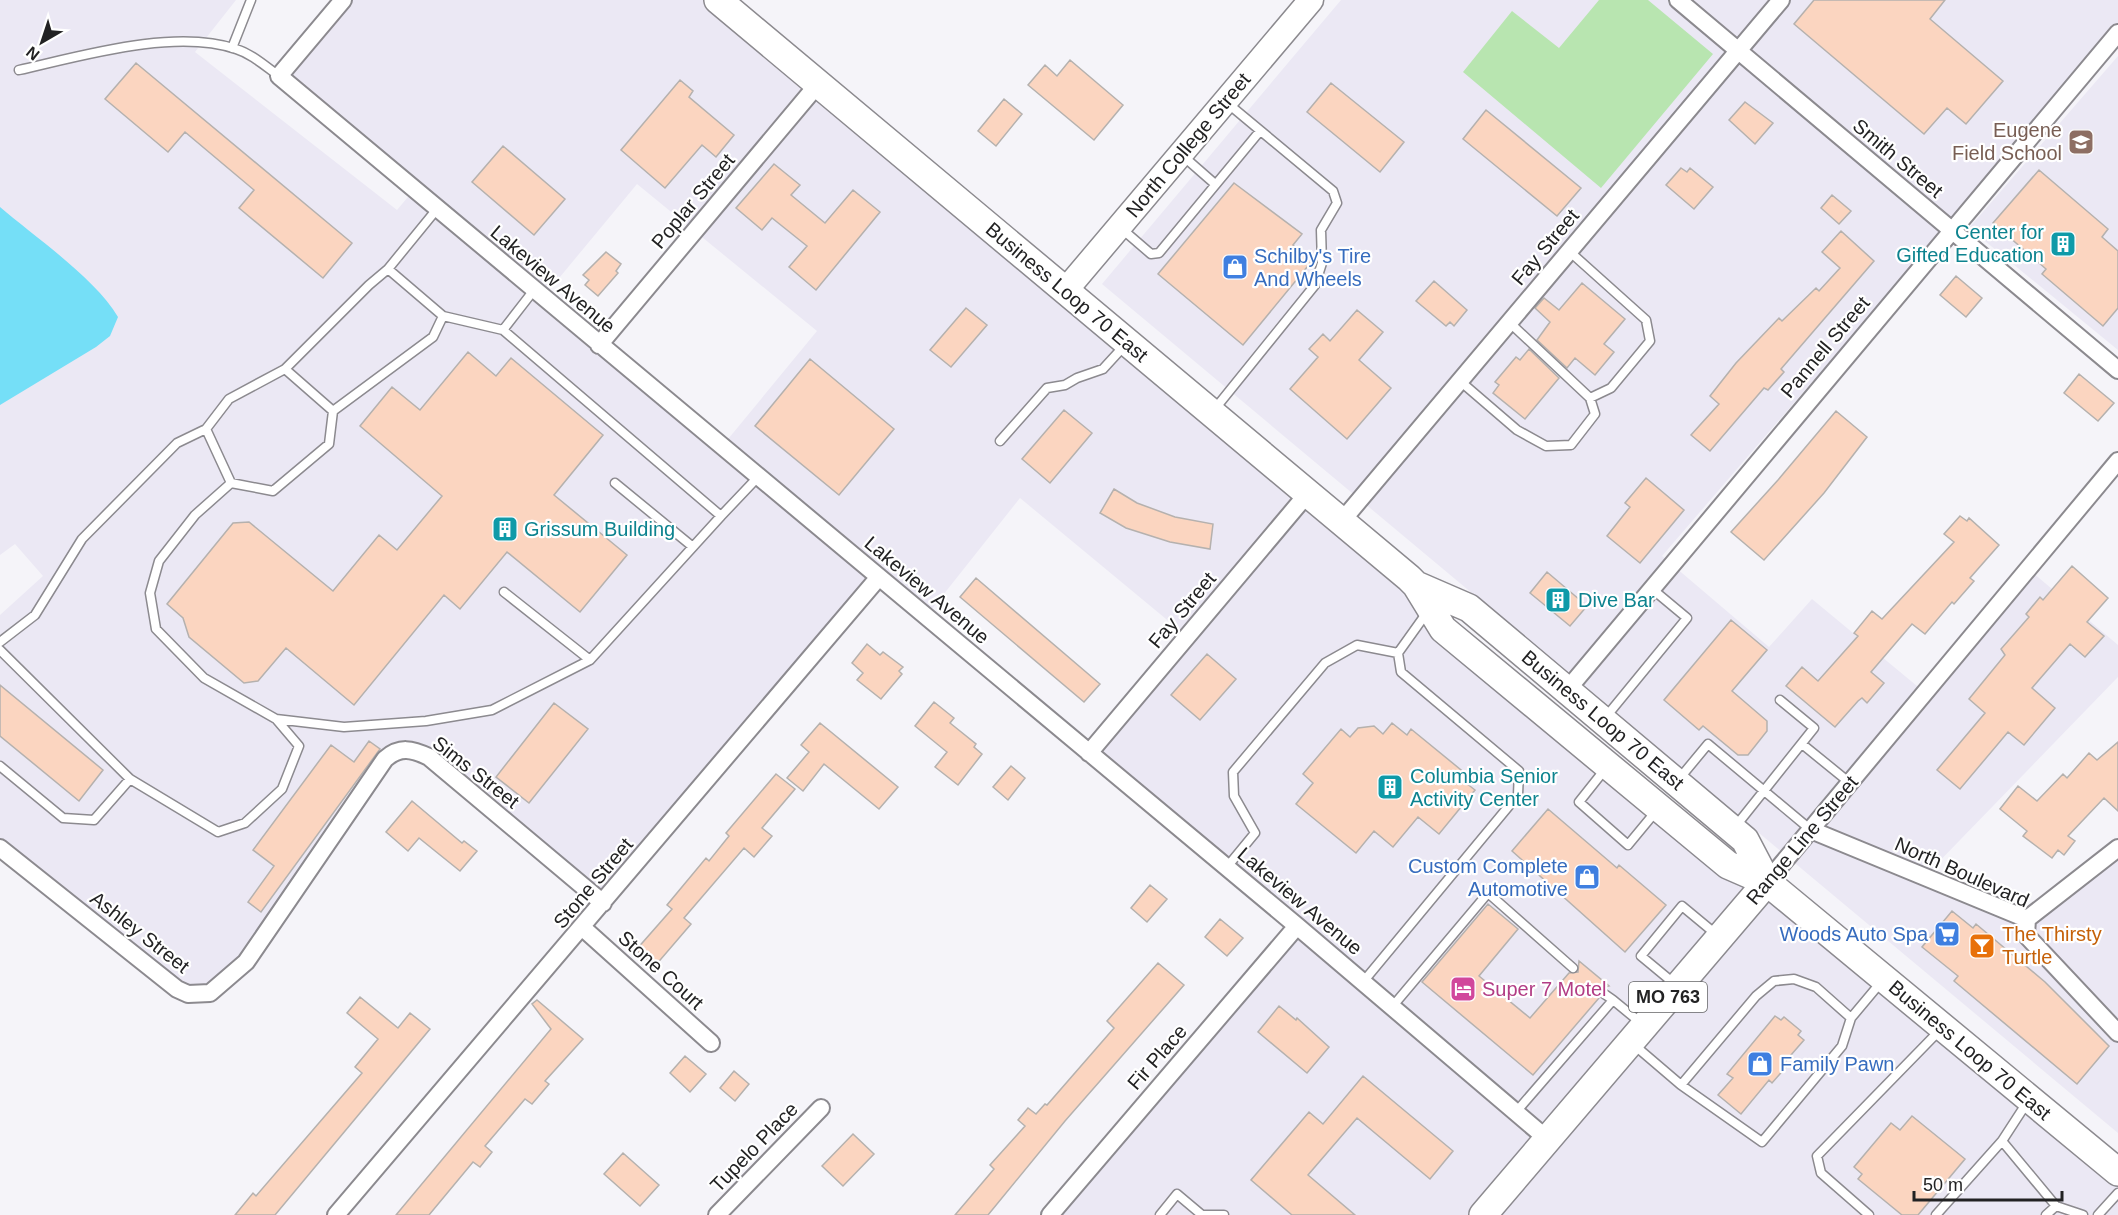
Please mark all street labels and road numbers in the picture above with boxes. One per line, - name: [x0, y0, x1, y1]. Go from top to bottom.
- street label: North College Street: [1121, 68, 1255, 221]
- street label: Smith Street: [1849, 114, 1948, 202]
- street label: Poplar Street: [647, 149, 739, 253]
- street label: Fay Street: [1507, 204, 1583, 289]
- street label: Business Loop 70 East: [982, 218, 1153, 366]
- street label: Lakeview Avenue: [486, 221, 620, 337]
- street label: Pannell Street: [1776, 291, 1874, 402]
- street label: Lakeview Avenue: [860, 532, 994, 648]
- street label: Fay Street: [1144, 567, 1220, 652]
- street label: Business Loop 70 East: [1518, 646, 1689, 794]
- street label: Sims Street: [429, 732, 524, 813]
- street label: Range Line Street: [1742, 771, 1863, 909]
- street label: Stone Street: [549, 833, 637, 933]
- street label: North Boulevard: [1892, 833, 2032, 911]
- street label: Lakeview Avenue: [1233, 843, 1367, 959]
- street label: Ashley Street: [86, 887, 194, 978]
- street label: Stone Court: [614, 926, 708, 1014]
- street label: Business Loop 70 East: [1885, 976, 2056, 1124]
- road number: MO 763: [1629, 982, 1707, 1012]
- street label: Fir Place: [1123, 1020, 1191, 1094]
- street label: Tupelo Place: [706, 1098, 802, 1196]

